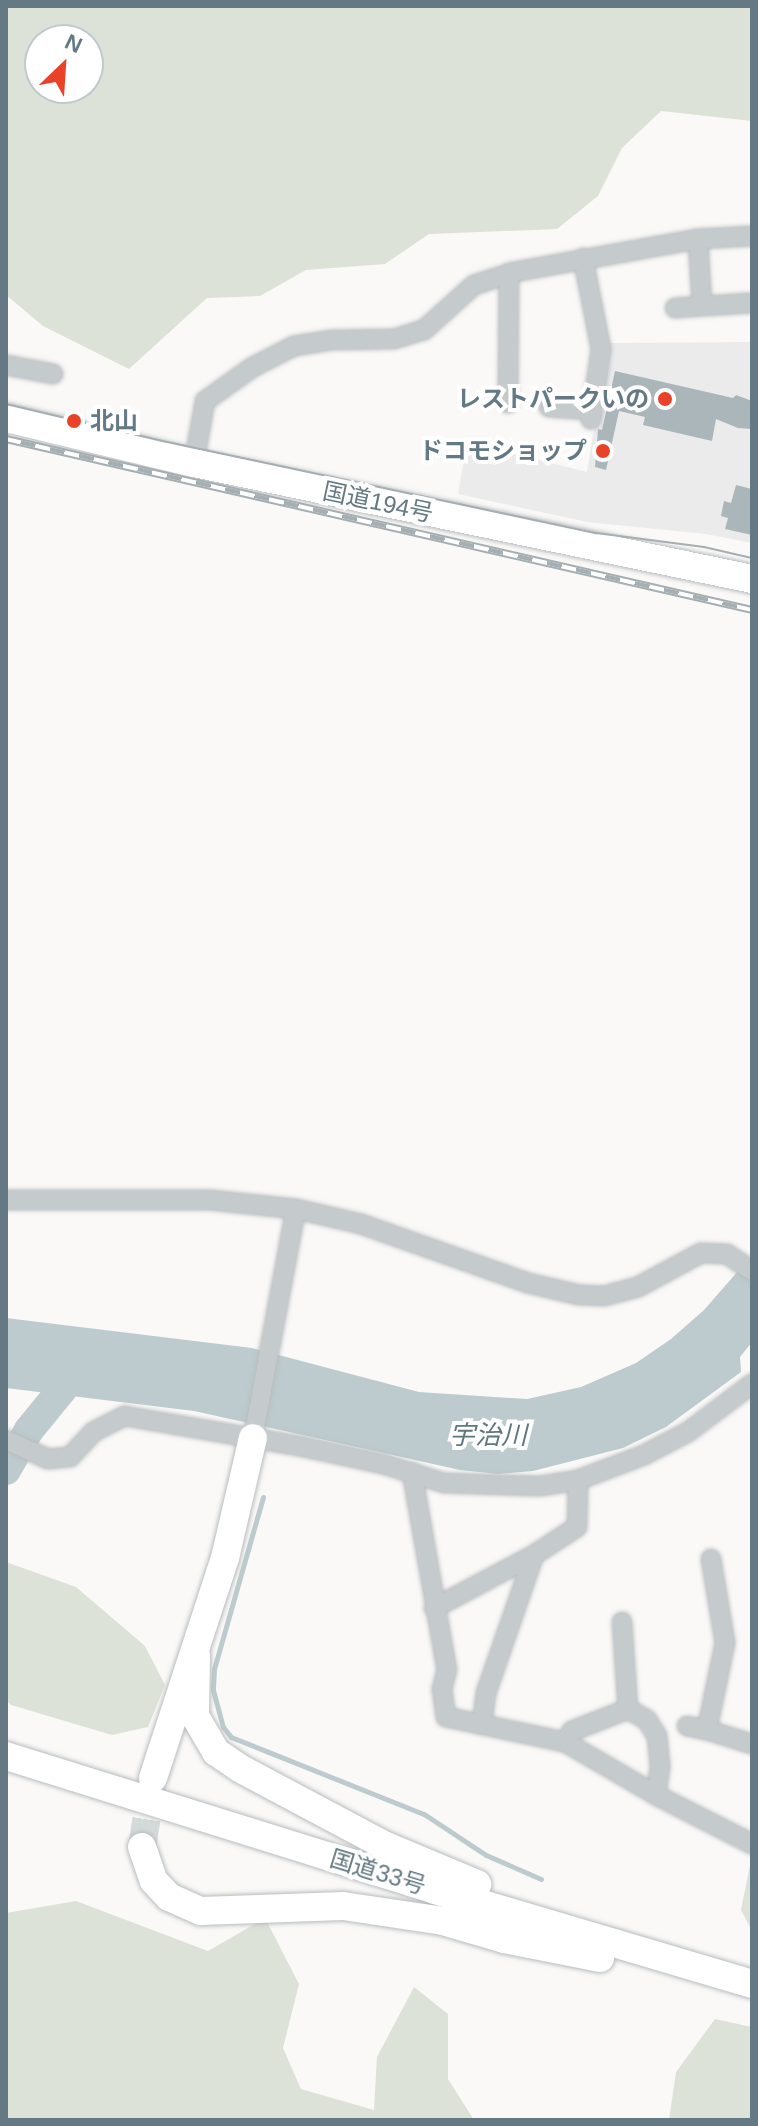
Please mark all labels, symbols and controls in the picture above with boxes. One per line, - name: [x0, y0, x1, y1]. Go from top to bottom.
- north arrow: [24, 24, 104, 104]
- text: N: [61, 29, 86, 58]
- place label: レストパークいの: [457, 385, 649, 413]
- marker: レストパークいの: [656, 390, 674, 408]
- place label: 北山: [90, 407, 138, 435]
- marker: 北山: [65, 412, 83, 430]
- place label: ドコモショップ: [419, 437, 587, 465]
- marker: ドコモショップ: [594, 442, 612, 460]
- street label: 国道194号: [320, 476, 436, 528]
- water label: 宇治川: [449, 1420, 527, 1452]
- street label: 国道33号: [327, 1844, 429, 1900]

